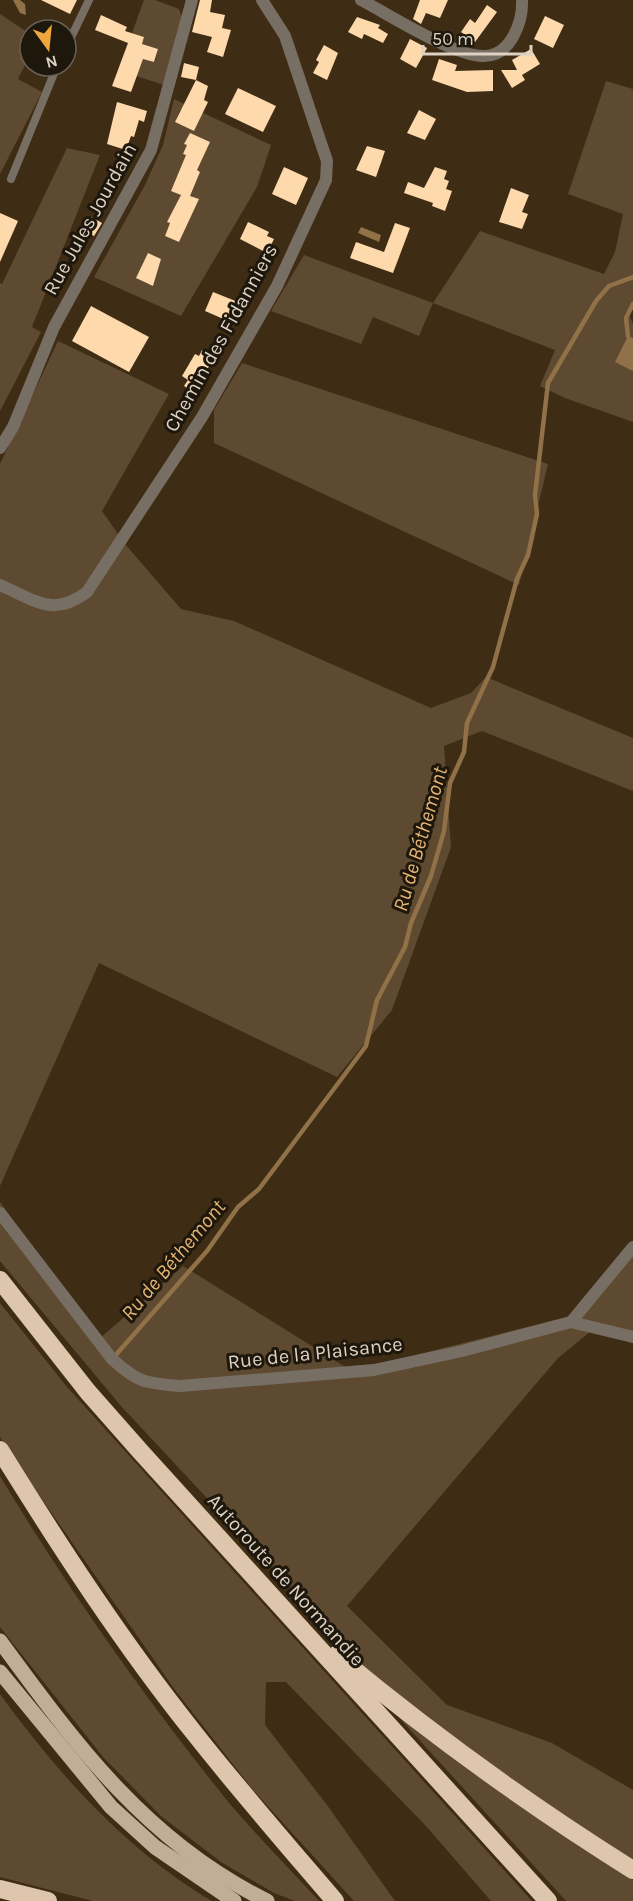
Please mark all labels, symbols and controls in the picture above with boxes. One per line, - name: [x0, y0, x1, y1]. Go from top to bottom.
- north arrow: [18, 18, 78, 78]
- scale bar: [423, 18, 531, 56]
- text: 50 m: [432, 28, 474, 50]
- text: N: [44, 51, 60, 73]
- street label: Rue Jules Jourdain: [39, 139, 141, 299]
- street label: Chemin des Fidanniers: [160, 240, 282, 436]
- water label: Ru de Béthemont: [388, 763, 452, 914]
- water label: Ru de Béthemont: [116, 1194, 231, 1325]
- street label: Rue de la Plaisance: [227, 1332, 403, 1374]
- street label: Autoroute de Normandie: [203, 1489, 369, 1671]

